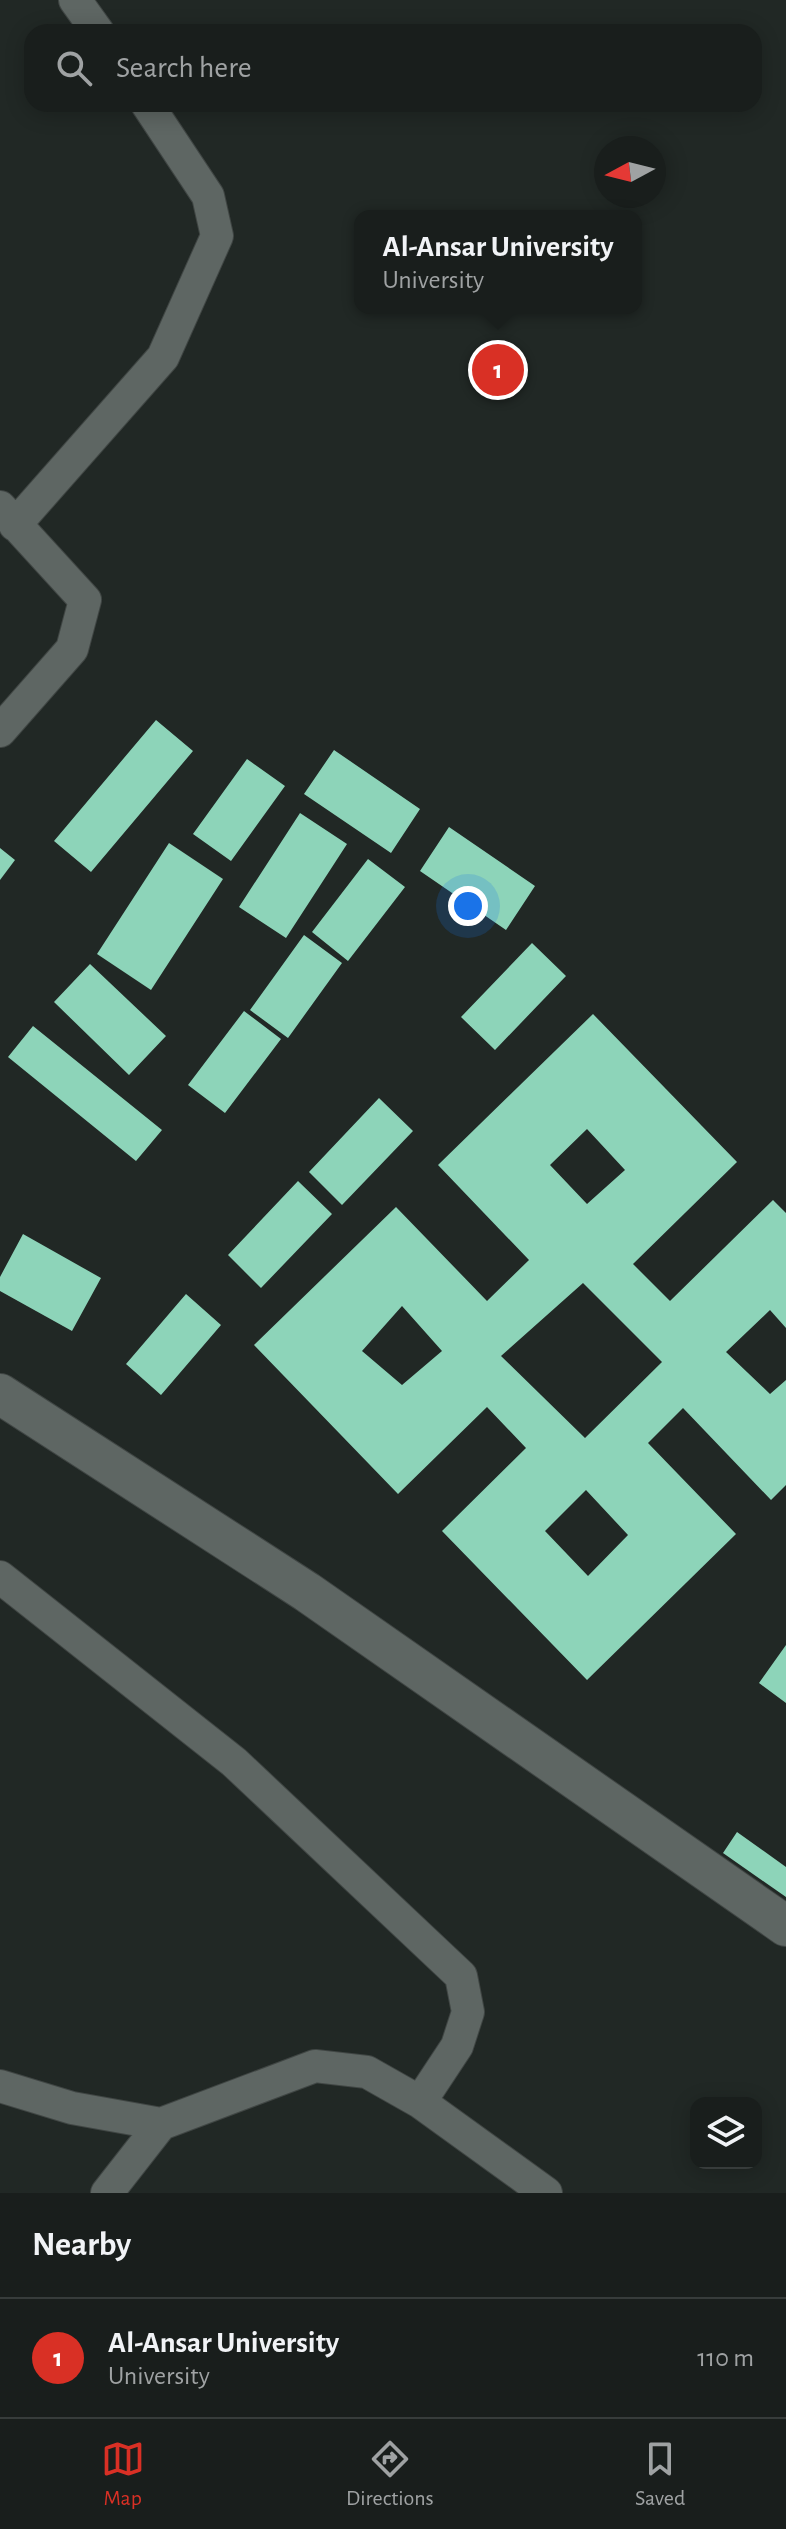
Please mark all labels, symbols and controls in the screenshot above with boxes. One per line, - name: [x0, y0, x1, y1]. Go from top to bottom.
- search box: [24, 24, 762, 112]
- icon: search: [52, 46, 96, 90]
- text: Search here: [116, 53, 252, 83]
- north arrow: [594, 136, 666, 208]
- popup: [354, 210, 642, 314]
- text: Al-Ansar University: [382, 232, 614, 262]
- text: University: [382, 267, 484, 293]
- pin: 1: [472, 340, 524, 400]
- your location: [448, 886, 488, 926]
- map controls: [690, 2097, 762, 2169]
- button: layers: [690, 2097, 762, 2169]
- text: Nearby: [32, 2228, 131, 2262]
- text: Al-Ansar University: [108, 2328, 339, 2358]
- text: 1: [53, 2345, 63, 2371]
- text: 110 m: [697, 2345, 754, 2371]
- text: University: [108, 2363, 210, 2389]
- tab: Map: [101, 2437, 145, 2511]
- tab: Directions: [346, 2437, 434, 2511]
- tab: Saved: [635, 2437, 685, 2511]

